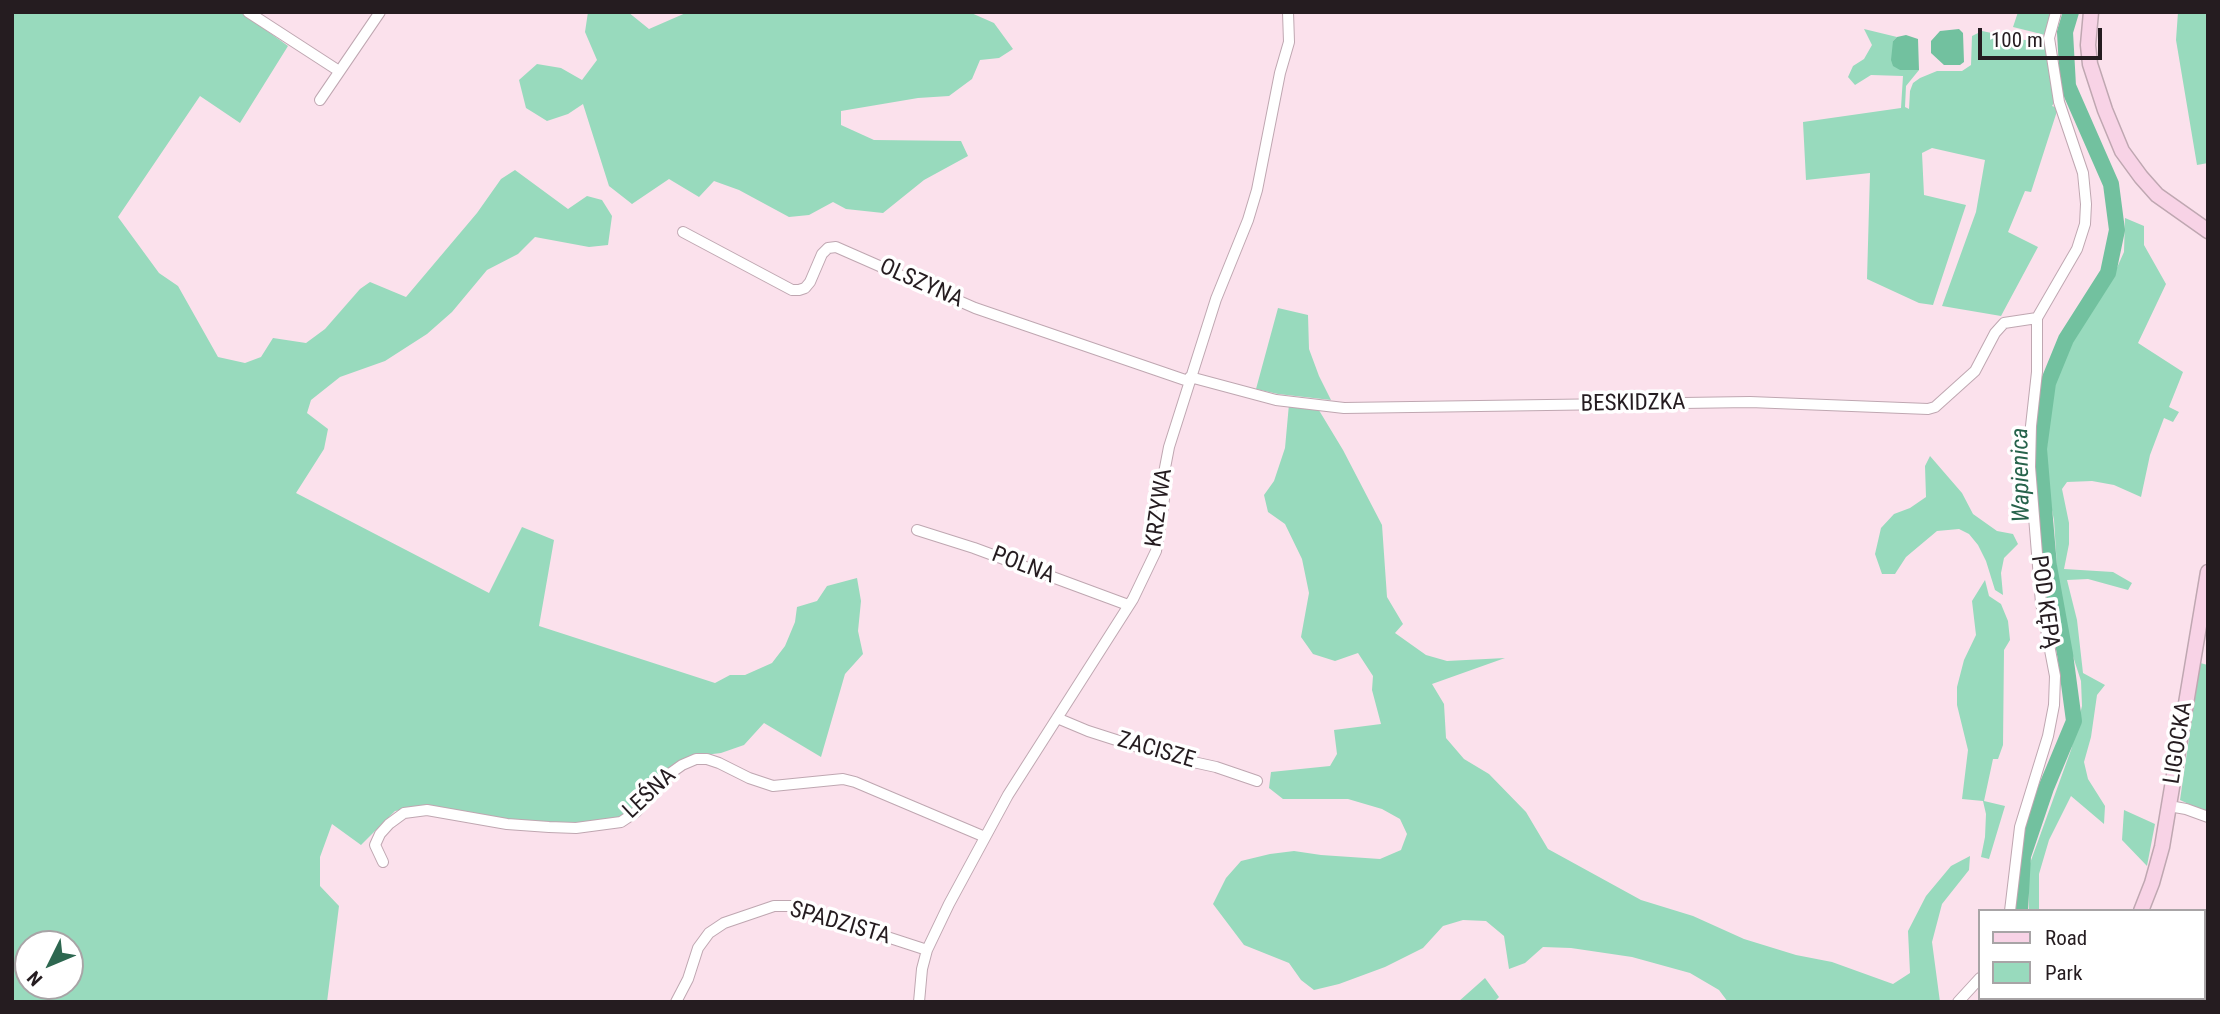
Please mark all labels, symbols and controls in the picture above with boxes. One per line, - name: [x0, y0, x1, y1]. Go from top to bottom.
- scale bar: [1982, 14, 2106, 58]
- text: 100 m: [1991, 28, 2043, 52]
- street label: OLSZYNA: [875, 253, 967, 315]
- street label: BESKIDZKA: [1580, 389, 1686, 419]
- water label: Wapienica: [2007, 427, 2037, 523]
- street label: KRZYWA: [1141, 467, 1179, 549]
- street label: POLNA: [988, 541, 1058, 591]
- street label: POD KĘPĄ: [2024, 554, 2064, 650]
- street label: LIGOCKA: [2159, 700, 2199, 786]
- street label: ZACISZE: [1114, 727, 1198, 775]
- street label: LEŚNA: [618, 763, 682, 825]
- street label: SPADZISTA: [787, 896, 893, 952]
- legend: [1979, 909, 2206, 1000]
- text: Road: [2045, 926, 2087, 950]
- north arrow: [14, 930, 84, 1000]
- text: Park: [2045, 961, 2082, 985]
- text: N: [22, 966, 47, 990]

